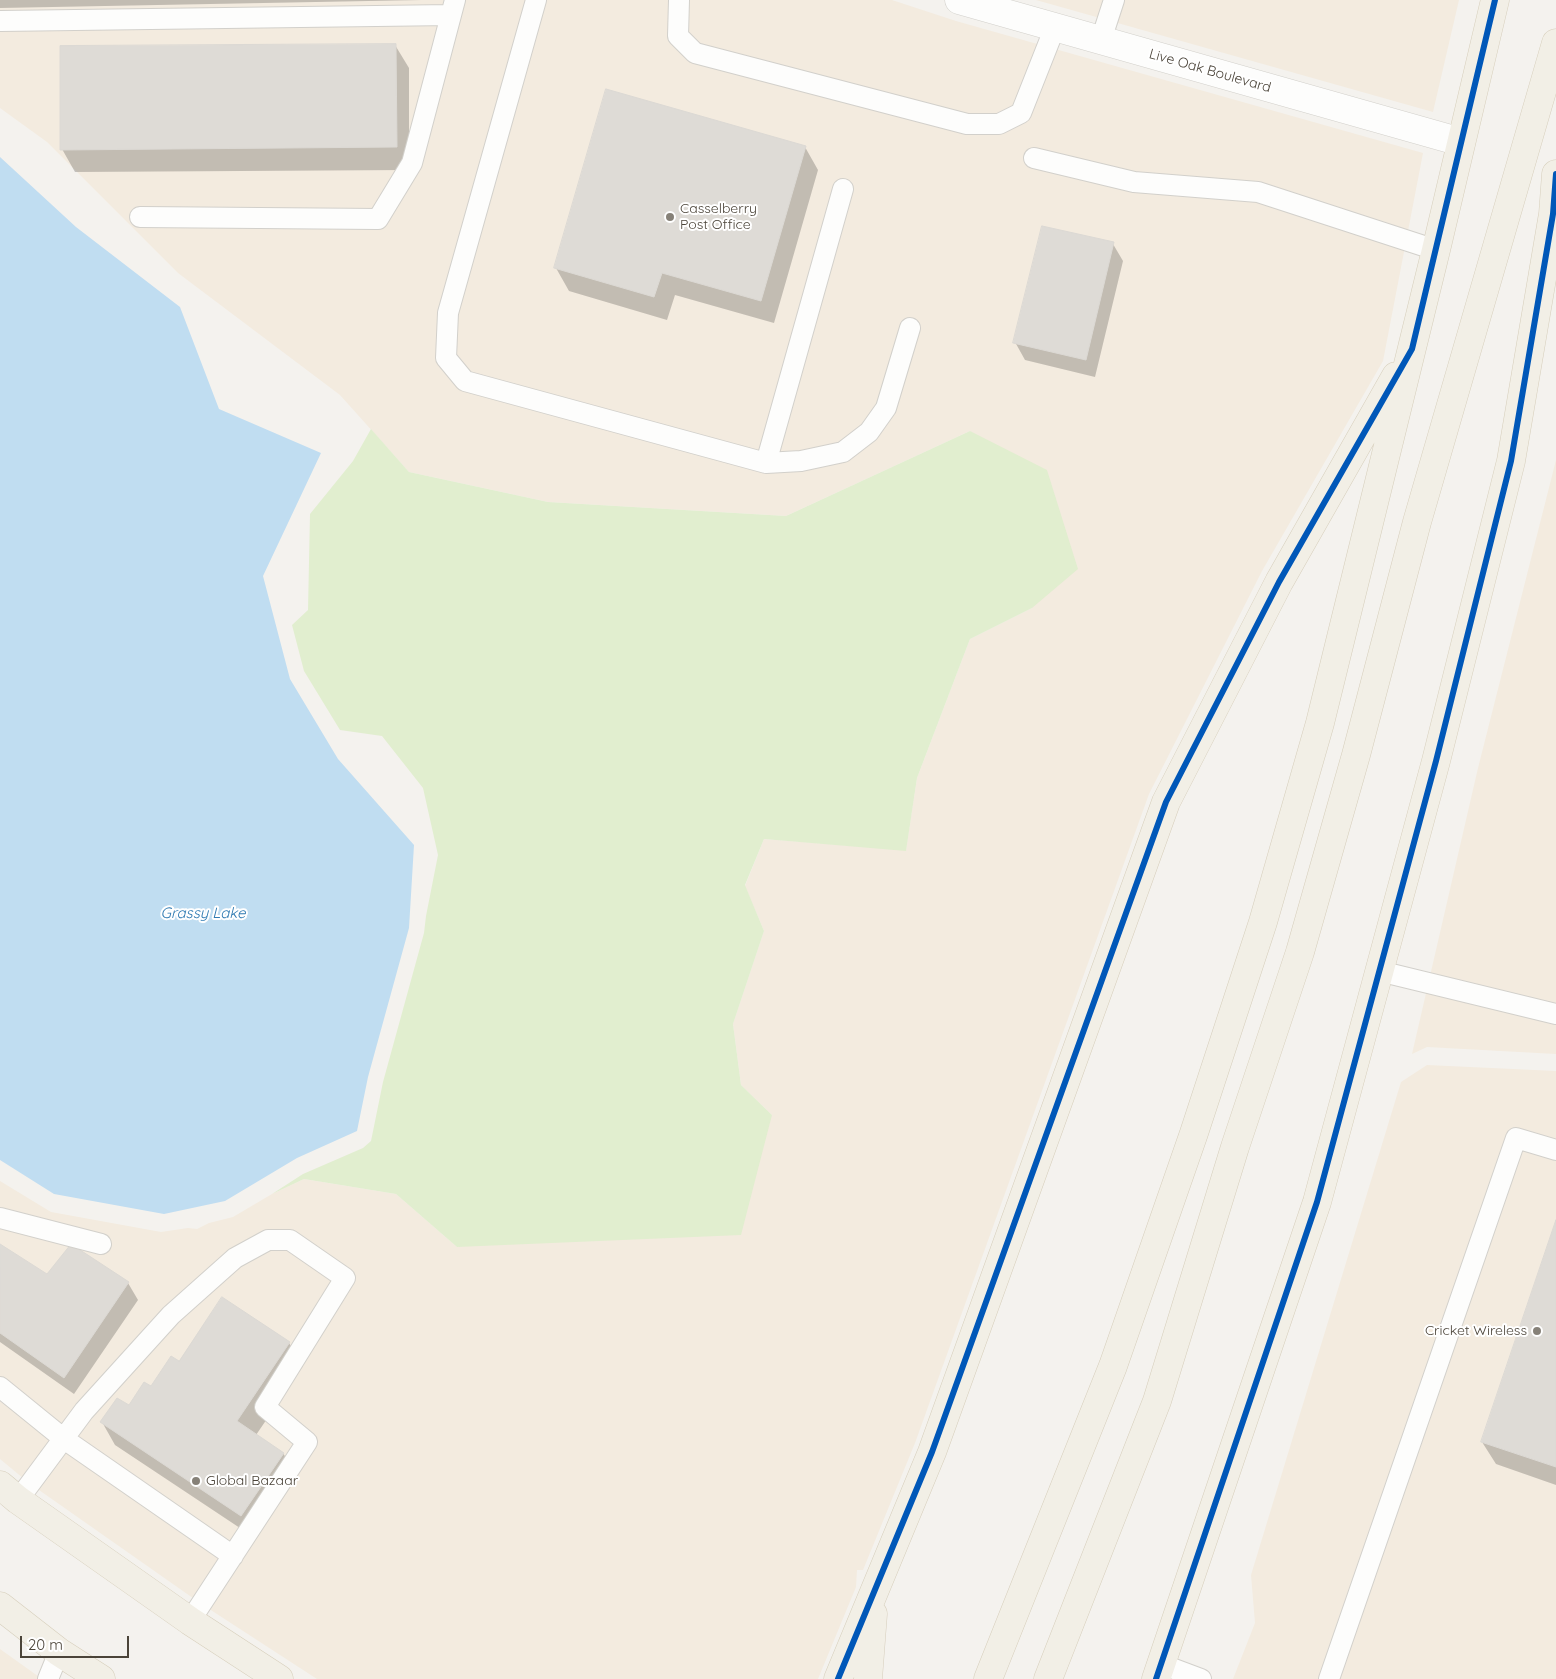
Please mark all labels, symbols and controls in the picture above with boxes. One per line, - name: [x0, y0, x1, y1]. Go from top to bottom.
- street label: Live Oak Boulevard: [1147, 46, 1273, 96]
- place label: Casselberry Post Office: [680, 201, 757, 233]
- marker: Casselberry Post Office: [664, 211, 676, 223]
- water label: Grassy Lake: [160, 904, 246, 922]
- place label: Cricket Wireless: [1425, 1323, 1527, 1339]
- marker: Cricket Wireless: [1531, 1325, 1543, 1337]
- place label: Global Bazaar: [206, 1473, 298, 1489]
- marker: Global Bazaar: [190, 1475, 202, 1487]
- scale bar: [22, 1626, 131, 1658]
- text: 20 m: [28, 1635, 63, 1654]

